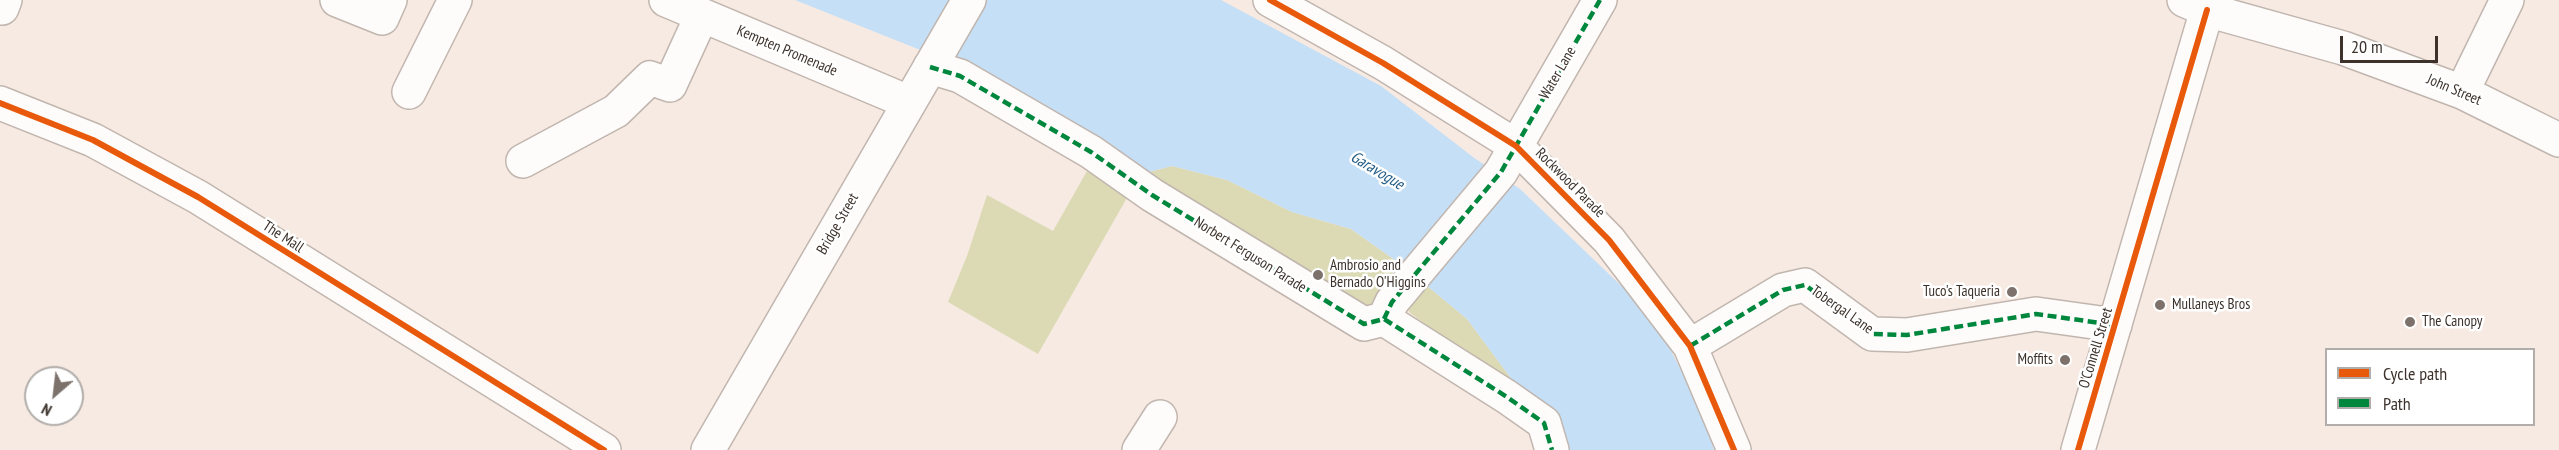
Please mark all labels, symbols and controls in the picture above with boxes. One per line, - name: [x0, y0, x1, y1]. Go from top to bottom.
- street label: Kempten Promenade: [734, 22, 840, 80]
- scale bar: [2343, 24, 2440, 62]
- text: 20 m: [2351, 35, 2383, 58]
- street label: Water Lane: [1536, 43, 1580, 103]
- street label: John Street: [2424, 70, 2484, 110]
- street label: Rockwood Parade: [1532, 145, 1608, 221]
- water label: Garavogue: [1347, 148, 1407, 194]
- street label: Bridge Street: [813, 190, 863, 258]
- street label: Norbert Ferguson Parade: [1190, 213, 1310, 297]
- street label: The Mall: [259, 217, 307, 257]
- place label: Ambrosio and Bernado O'Higgins: [1330, 257, 1426, 292]
- marker: Ambrosio and Bernado O'Higgins: [1311, 268, 1325, 282]
- street label: Tobergal Lane: [1807, 282, 1877, 338]
- place label: Tuco's Taqueria: [1923, 283, 2000, 301]
- marker: Tuco's Taqueria: [2005, 285, 2019, 299]
- place label: Mullaneys Bros: [2172, 296, 2250, 314]
- marker: Mullaneys Bros: [2153, 298, 2167, 312]
- street label: O'Connell Street: [2075, 305, 2117, 391]
- place label: The Canopy: [2422, 313, 2482, 331]
- marker: The Canopy: [2403, 315, 2417, 329]
- legend: [2325, 348, 2535, 426]
- place label: Moffits: [2018, 351, 2053, 369]
- marker: Moffits: [2058, 353, 2072, 367]
- text: Cycle path: [2383, 362, 2447, 385]
- north arrow: [24, 366, 84, 426]
- text: Path: [2383, 392, 2411, 415]
- text: N: [38, 399, 55, 421]

